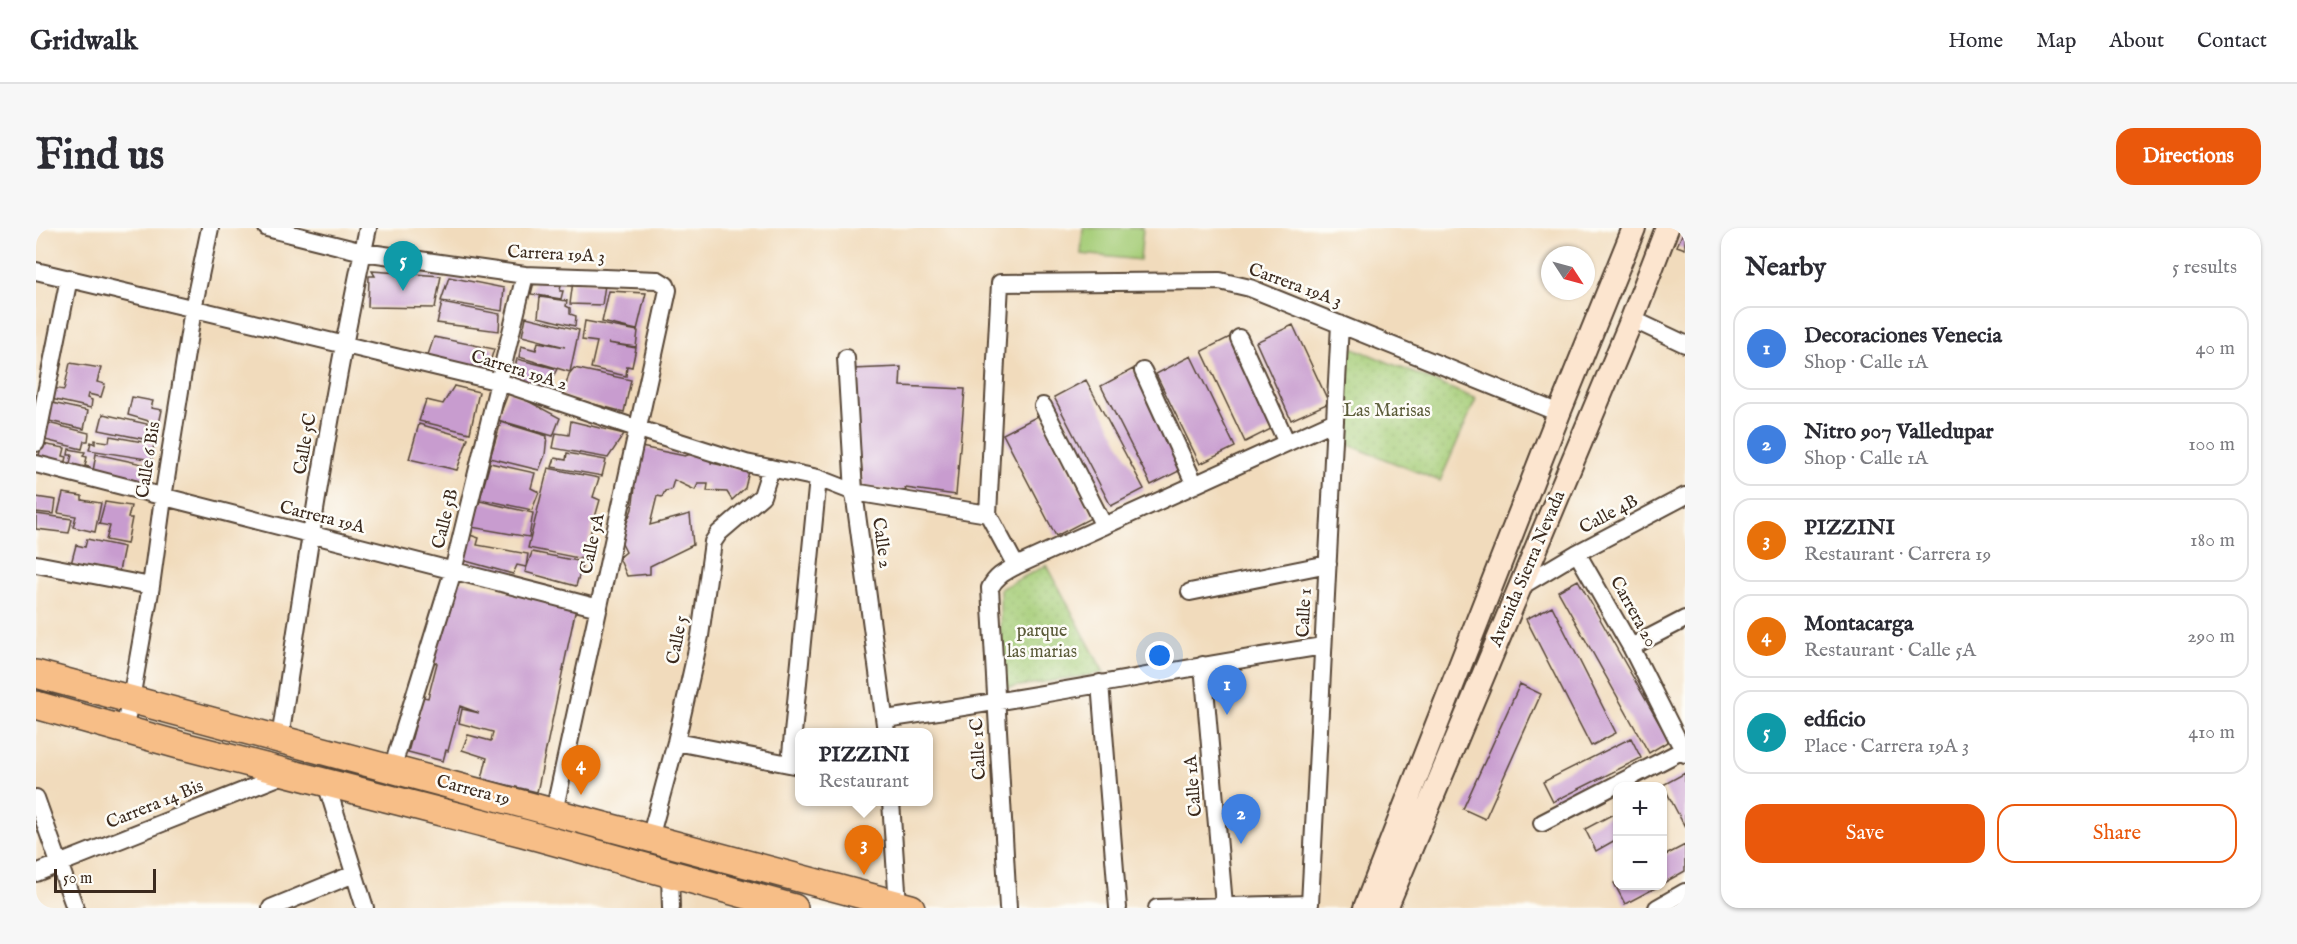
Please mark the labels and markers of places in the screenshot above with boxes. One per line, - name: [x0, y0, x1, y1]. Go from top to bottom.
- pin: 5: [384, 242, 422, 291]
- pin: 1: [1208, 666, 1246, 715]
- pin: 4: [562, 746, 600, 795]
- pin: 2: [1222, 794, 1260, 844]
- pin: 3: [844, 826, 884, 875]

